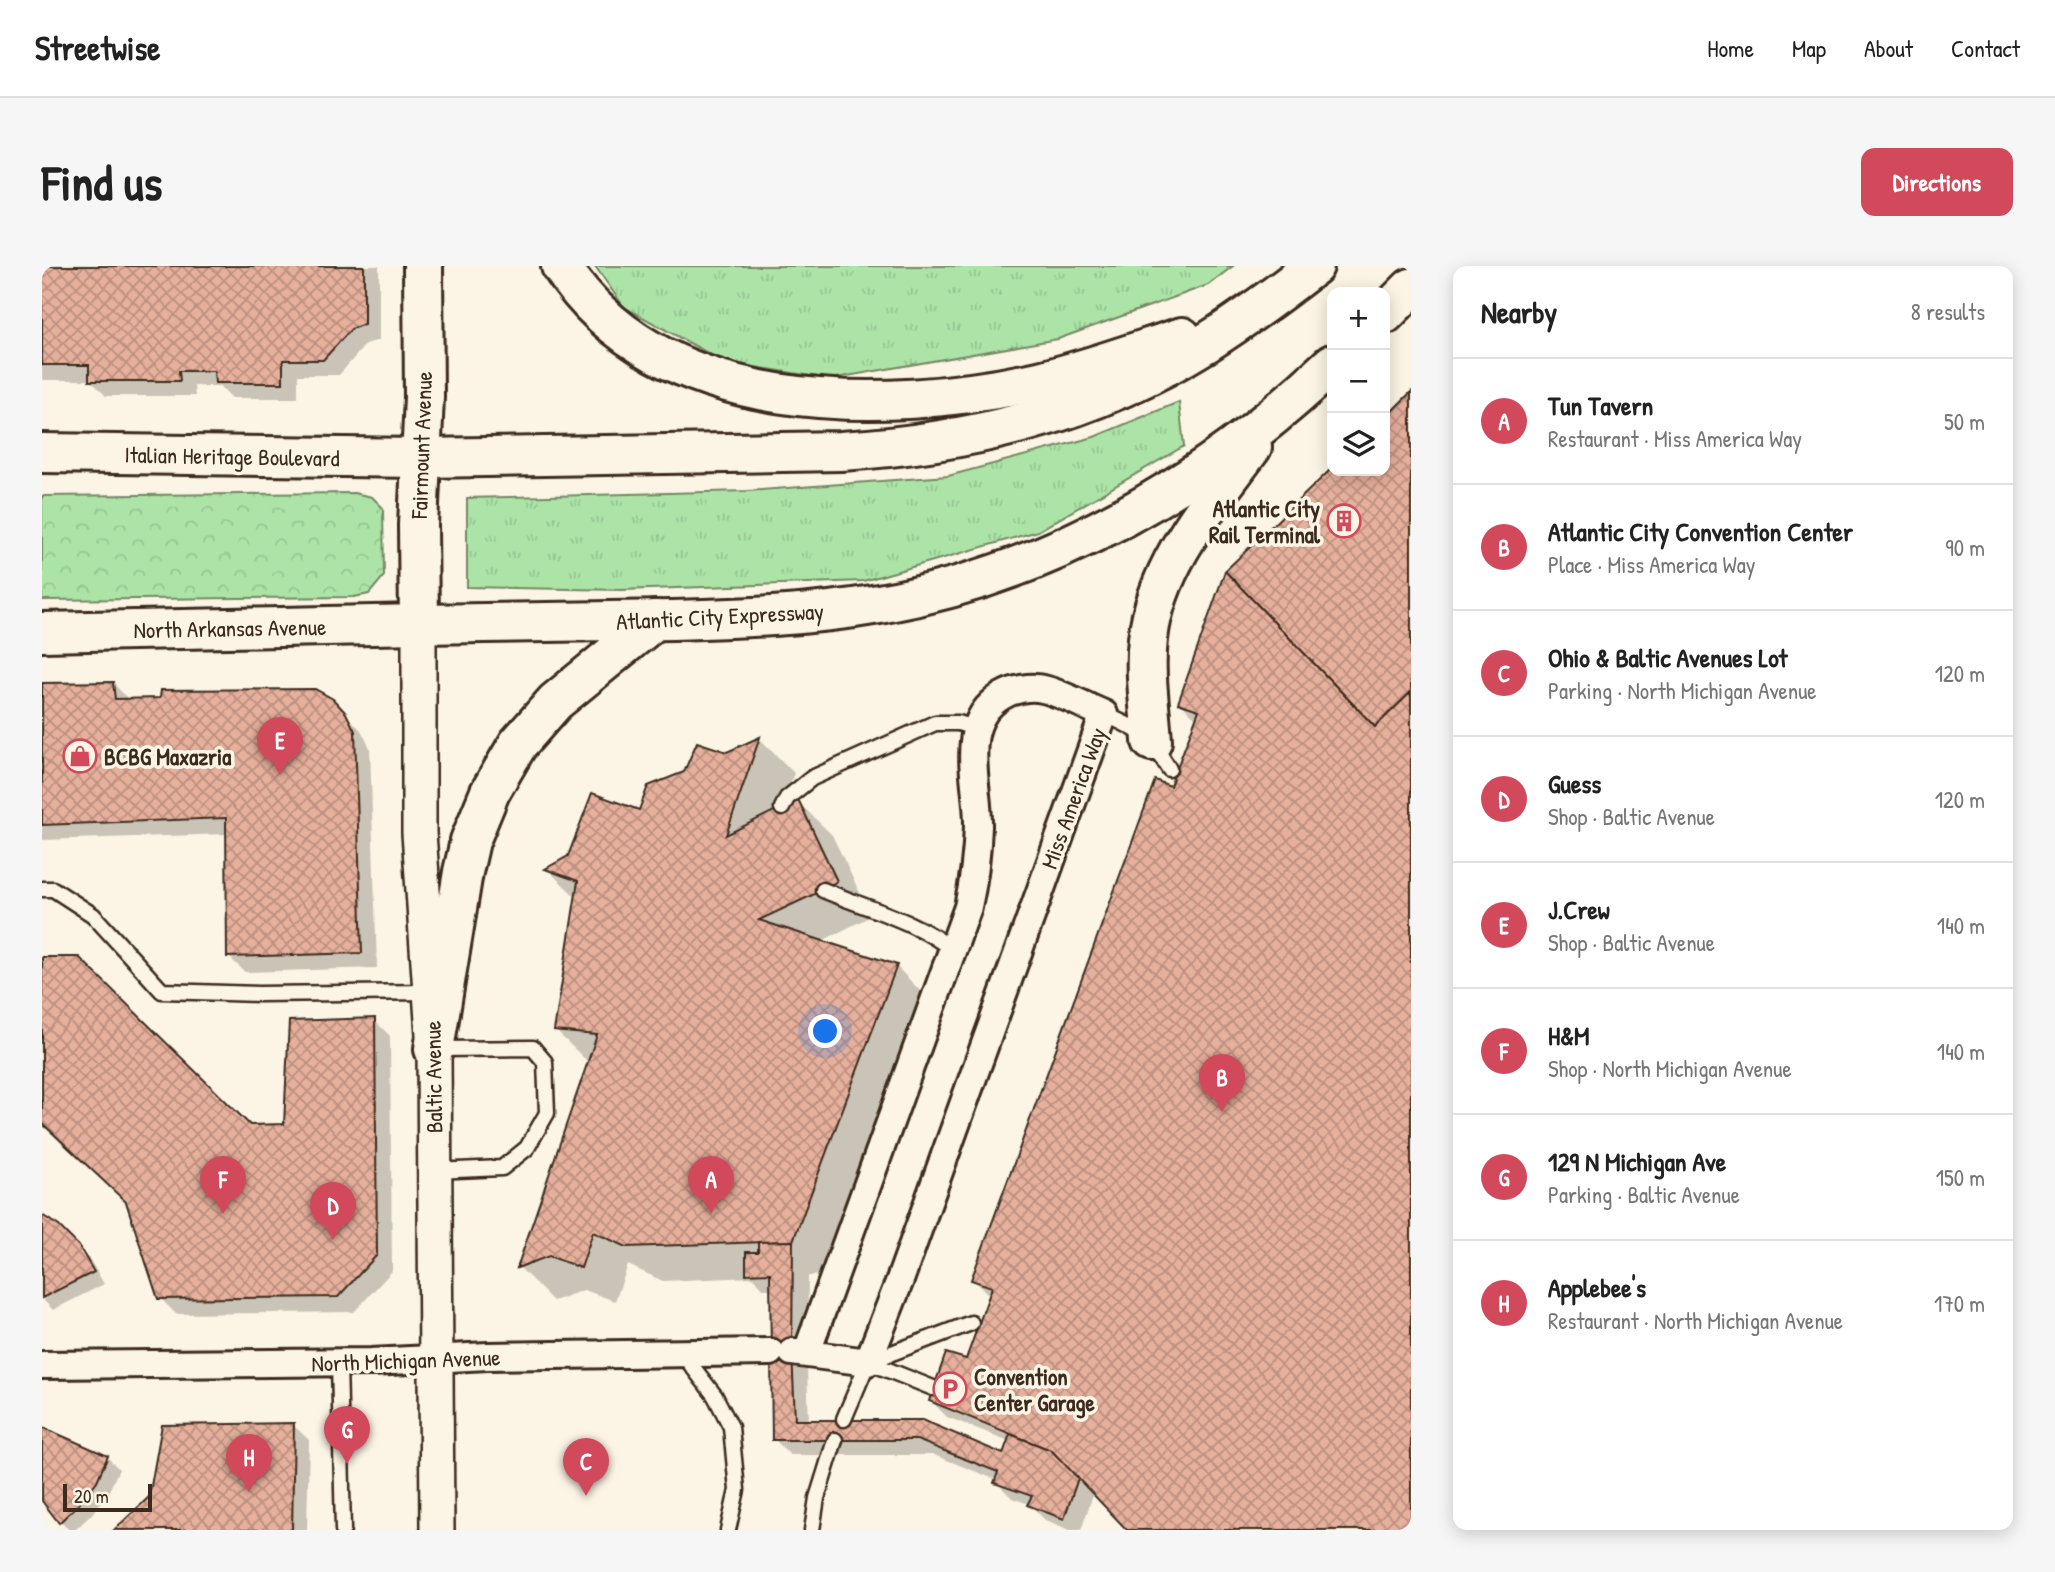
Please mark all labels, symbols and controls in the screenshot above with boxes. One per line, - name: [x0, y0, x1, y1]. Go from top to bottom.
- text: Streetwise: [35, 26, 160, 70]
- text: Home: [1707, 32, 1754, 64]
- text: Map: [1792, 32, 1826, 64]
- text: About: [1864, 32, 1913, 64]
- text: Contact: [1951, 32, 2020, 64]
- button: Directions: [1861, 148, 2013, 216]
- text: Find us: [42, 149, 162, 215]
- map controls: [1327, 287, 1390, 476]
- button: +: [1327, 287, 1390, 350]
- text: Nearby: [1481, 292, 1557, 332]
- text: 8 results: [1911, 296, 1985, 327]
- button: −: [1327, 350, 1390, 413]
- street label: Fairmount Avenue: [403, 371, 439, 520]
- text: Tun Tavern: [1548, 388, 1653, 423]
- text: A: [1498, 406, 1510, 437]
- text: 50 m: [1944, 406, 1985, 437]
- button: layers: [1327, 413, 1390, 476]
- text: Restaurant · Miss America Way: [1548, 423, 1802, 454]
- street label: Italian Heritage Boulevard: [124, 439, 340, 473]
- place label: Atlantic City Rail Terminal: [1209, 493, 1321, 550]
- building icon: Atlantic City Rail Terminal: [1325, 502, 1363, 540]
- text: Atlantic City Convention Center: [1548, 514, 1853, 549]
- text: B: [1498, 532, 1510, 563]
- text: 90 m: [1945, 532, 1985, 563]
- text: Place · Miss America Way: [1548, 549, 1755, 580]
- street label: Atlantic City Expressway: [615, 595, 825, 637]
- street label: North Arkansas Avenue: [133, 611, 327, 645]
- text: Ohio & Baltic Avenues Lot: [1548, 640, 1788, 675]
- text: C: [1498, 658, 1510, 689]
- text: 120 m: [1935, 658, 1985, 689]
- text: Parking · North Michigan Avenue: [1548, 675, 1817, 706]
- pin: E: [257, 717, 303, 775]
- street label: Miss America Way: [1033, 723, 1113, 873]
- shop icon: BCBG Maxazria: [61, 737, 99, 775]
- place label: BCBG Maxazria: [104, 741, 231, 772]
- text: Guess: [1548, 766, 1601, 801]
- text: D: [1499, 784, 1509, 815]
- text: 120 m: [1935, 784, 1985, 815]
- text: Shop · Baltic Avenue: [1548, 801, 1715, 832]
- text: J.Crew: [1548, 892, 1610, 927]
- text: E: [1499, 910, 1509, 941]
- text: 140 m: [1937, 910, 1985, 941]
- text: Shop · Baltic Avenue: [1548, 927, 1715, 958]
- your location: [808, 1014, 842, 1048]
- text: H&M: [1548, 1018, 1589, 1053]
- street label: Baltic Avenue: [417, 1021, 449, 1133]
- text: F: [1500, 1036, 1508, 1067]
- text: 140 m: [1937, 1036, 1985, 1067]
- text: Shop · North Michigan Avenue: [1548, 1053, 1792, 1084]
- pin: B: [1199, 1054, 1245, 1112]
- text: 129 N Michigan Ave: [1548, 1144, 1726, 1179]
- pin: F: [200, 1156, 246, 1214]
- pin: A: [688, 1156, 734, 1214]
- text: G: [1498, 1162, 1510, 1193]
- text: 150 m: [1936, 1162, 1985, 1193]
- text: Parking · Baltic Avenue: [1548, 1179, 1740, 1210]
- pin: D: [310, 1182, 356, 1240]
- text: Applebee's: [1548, 1270, 1646, 1305]
- text: H: [1499, 1288, 1509, 1319]
- text: 170 m: [1934, 1288, 1985, 1319]
- text: Restaurant · North Michigan Avenue: [1548, 1305, 1843, 1336]
- street label: North Michigan Avenue: [311, 1341, 501, 1379]
- place label: Convention Center Garage: [974, 1361, 1096, 1419]
- parking icon: Convention Center Garage: [931, 1370, 969, 1408]
- pin: G: [324, 1406, 370, 1464]
- pin: H: [226, 1434, 272, 1492]
- pin: C: [563, 1438, 609, 1496]
- scale bar: [63, 1481, 152, 1513]
- text: 20 m: [74, 1483, 109, 1509]

